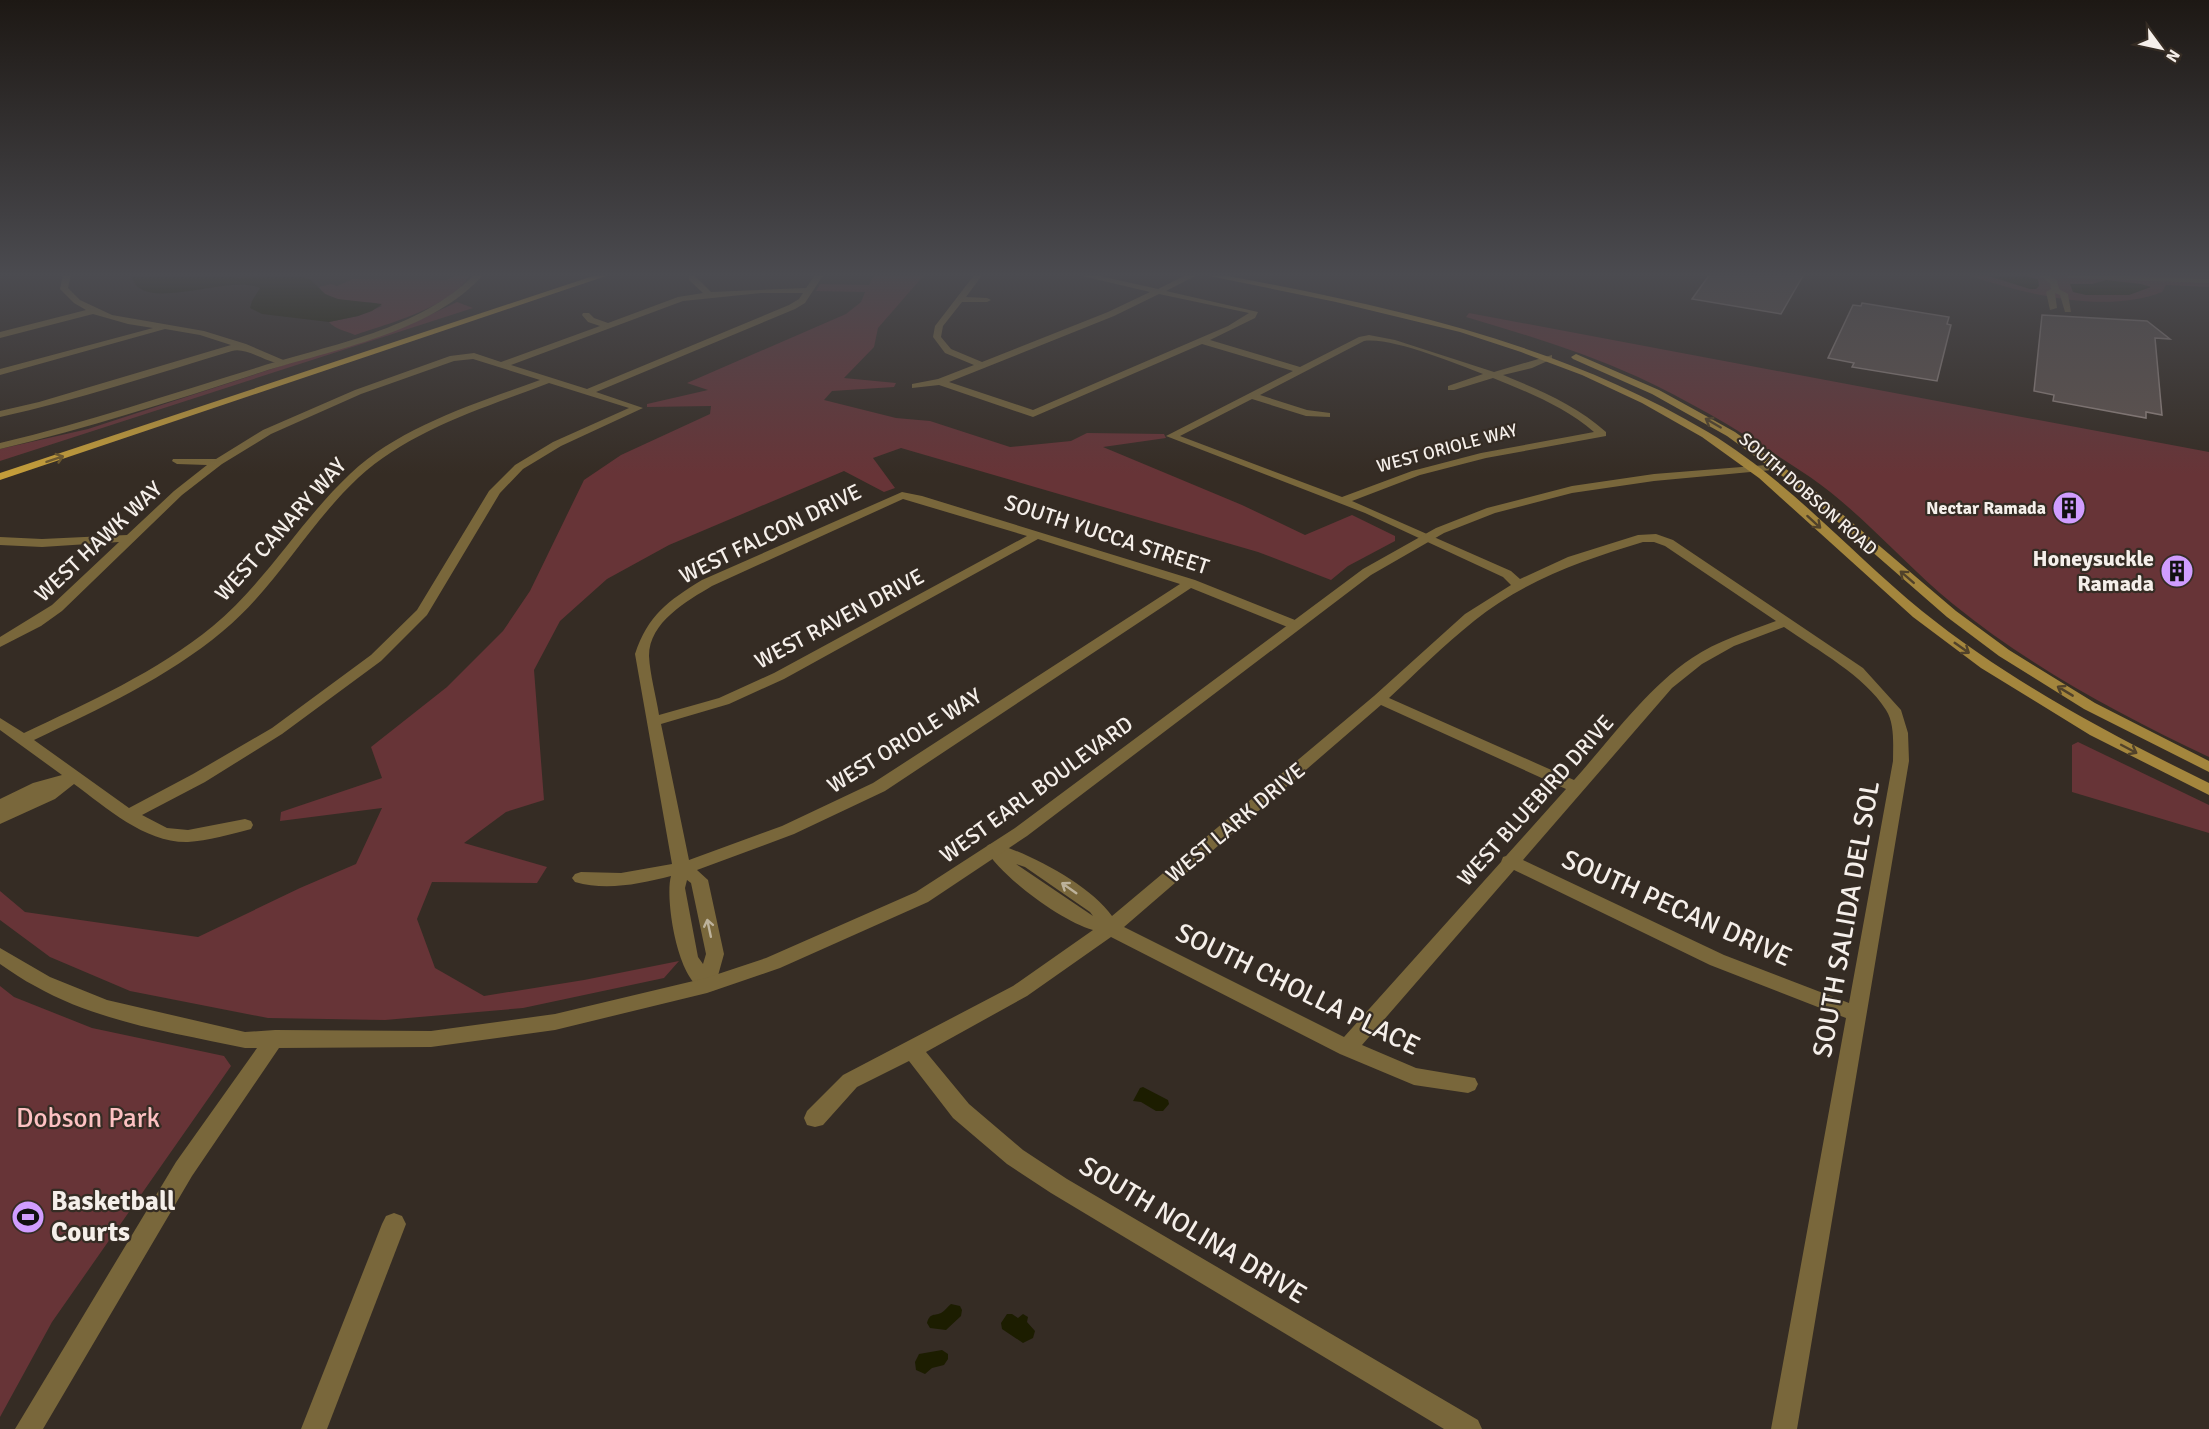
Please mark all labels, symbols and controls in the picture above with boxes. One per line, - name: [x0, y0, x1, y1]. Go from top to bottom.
- north arrow: [2131, 18, 2191, 78]
- text: N: [2161, 46, 2184, 66]
- one-way arrow: [1705, 417, 1722, 429]
- street label: WEST ORIOLE WAY: [1374, 419, 1520, 477]
- street label: SOUTH DOBSON ROAD: [1734, 428, 1882, 560]
- one-way arrow: [46, 452, 64, 463]
- street label: WEST CANARY WAY: [209, 452, 352, 607]
- street label: WEST HAWK WAY: [29, 475, 168, 607]
- street label: WEST FALCON DRIVE: [675, 478, 866, 589]
- street label: SOUTH YUCCA STREET: [1001, 489, 1213, 580]
- building icon: Nectar Ramada: [2051, 490, 2087, 526]
- place label: Nectar Ramada: [1926, 497, 2046, 519]
- one-way arrow: [1806, 515, 1821, 529]
- place label: Honeysuckle Ramada: [2033, 545, 2154, 597]
- building icon: Honeysuckle Ramada: [2159, 553, 2195, 589]
- street label: WEST RAVEN DRIVE: [750, 562, 929, 674]
- one-way arrow: [1899, 570, 1915, 583]
- one-way arrow: [1954, 642, 1970, 654]
- street label: WEST ORIOLE WAY: [822, 682, 987, 799]
- one-way arrow: [2057, 684, 2074, 696]
- street label: WEST BLUEBIRD DRIVE: [1451, 709, 1619, 891]
- street label: WEST EARL BOULEVARD: [934, 710, 1138, 869]
- one-way arrow: [2119, 744, 2137, 755]
- street label: WEST LARK DRIVE: [1160, 756, 1310, 888]
- street label: SOUTH SALIDA DEL SOL: [1806, 778, 1887, 1060]
- street label: SOUTH PECAN DRIVE: [1557, 843, 1797, 974]
- one-way arrow: [1061, 882, 1077, 894]
- street label: SOUTH CHOLLA PLACE: [1170, 916, 1425, 1063]
- one-way arrow: [703, 919, 715, 938]
- park label: Dobson Park: [16, 1102, 161, 1135]
- street label: SOUTH NOLINA DRIVE: [1073, 1150, 1312, 1311]
- place label: Basketball Courts: [51, 1185, 176, 1249]
- sports icon: Basketball Courts: [10, 1199, 46, 1235]

